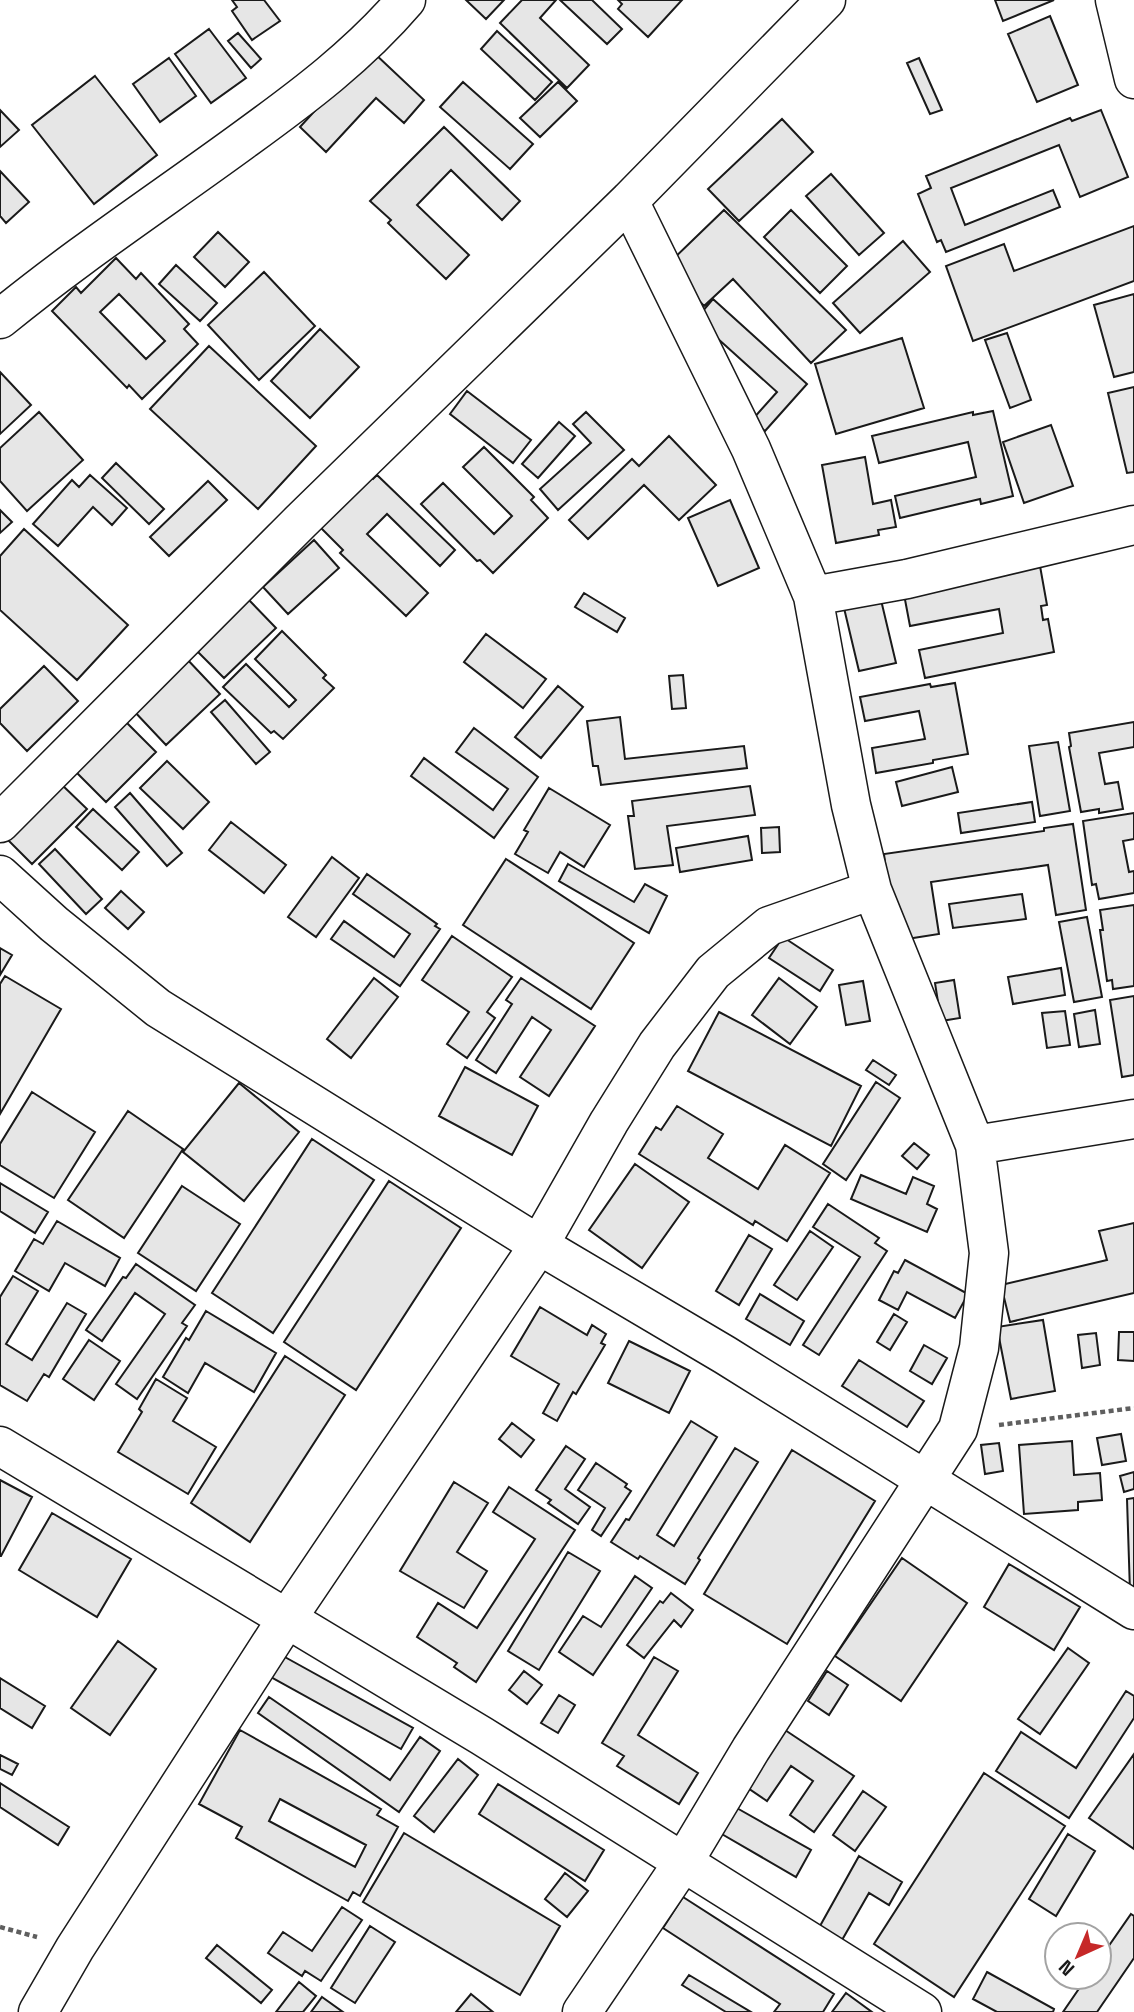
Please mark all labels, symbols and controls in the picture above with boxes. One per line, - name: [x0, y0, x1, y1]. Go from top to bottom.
- north arrow: [1043, 1921, 1113, 1991]
- text: N: [1053, 1954, 1080, 1981]

